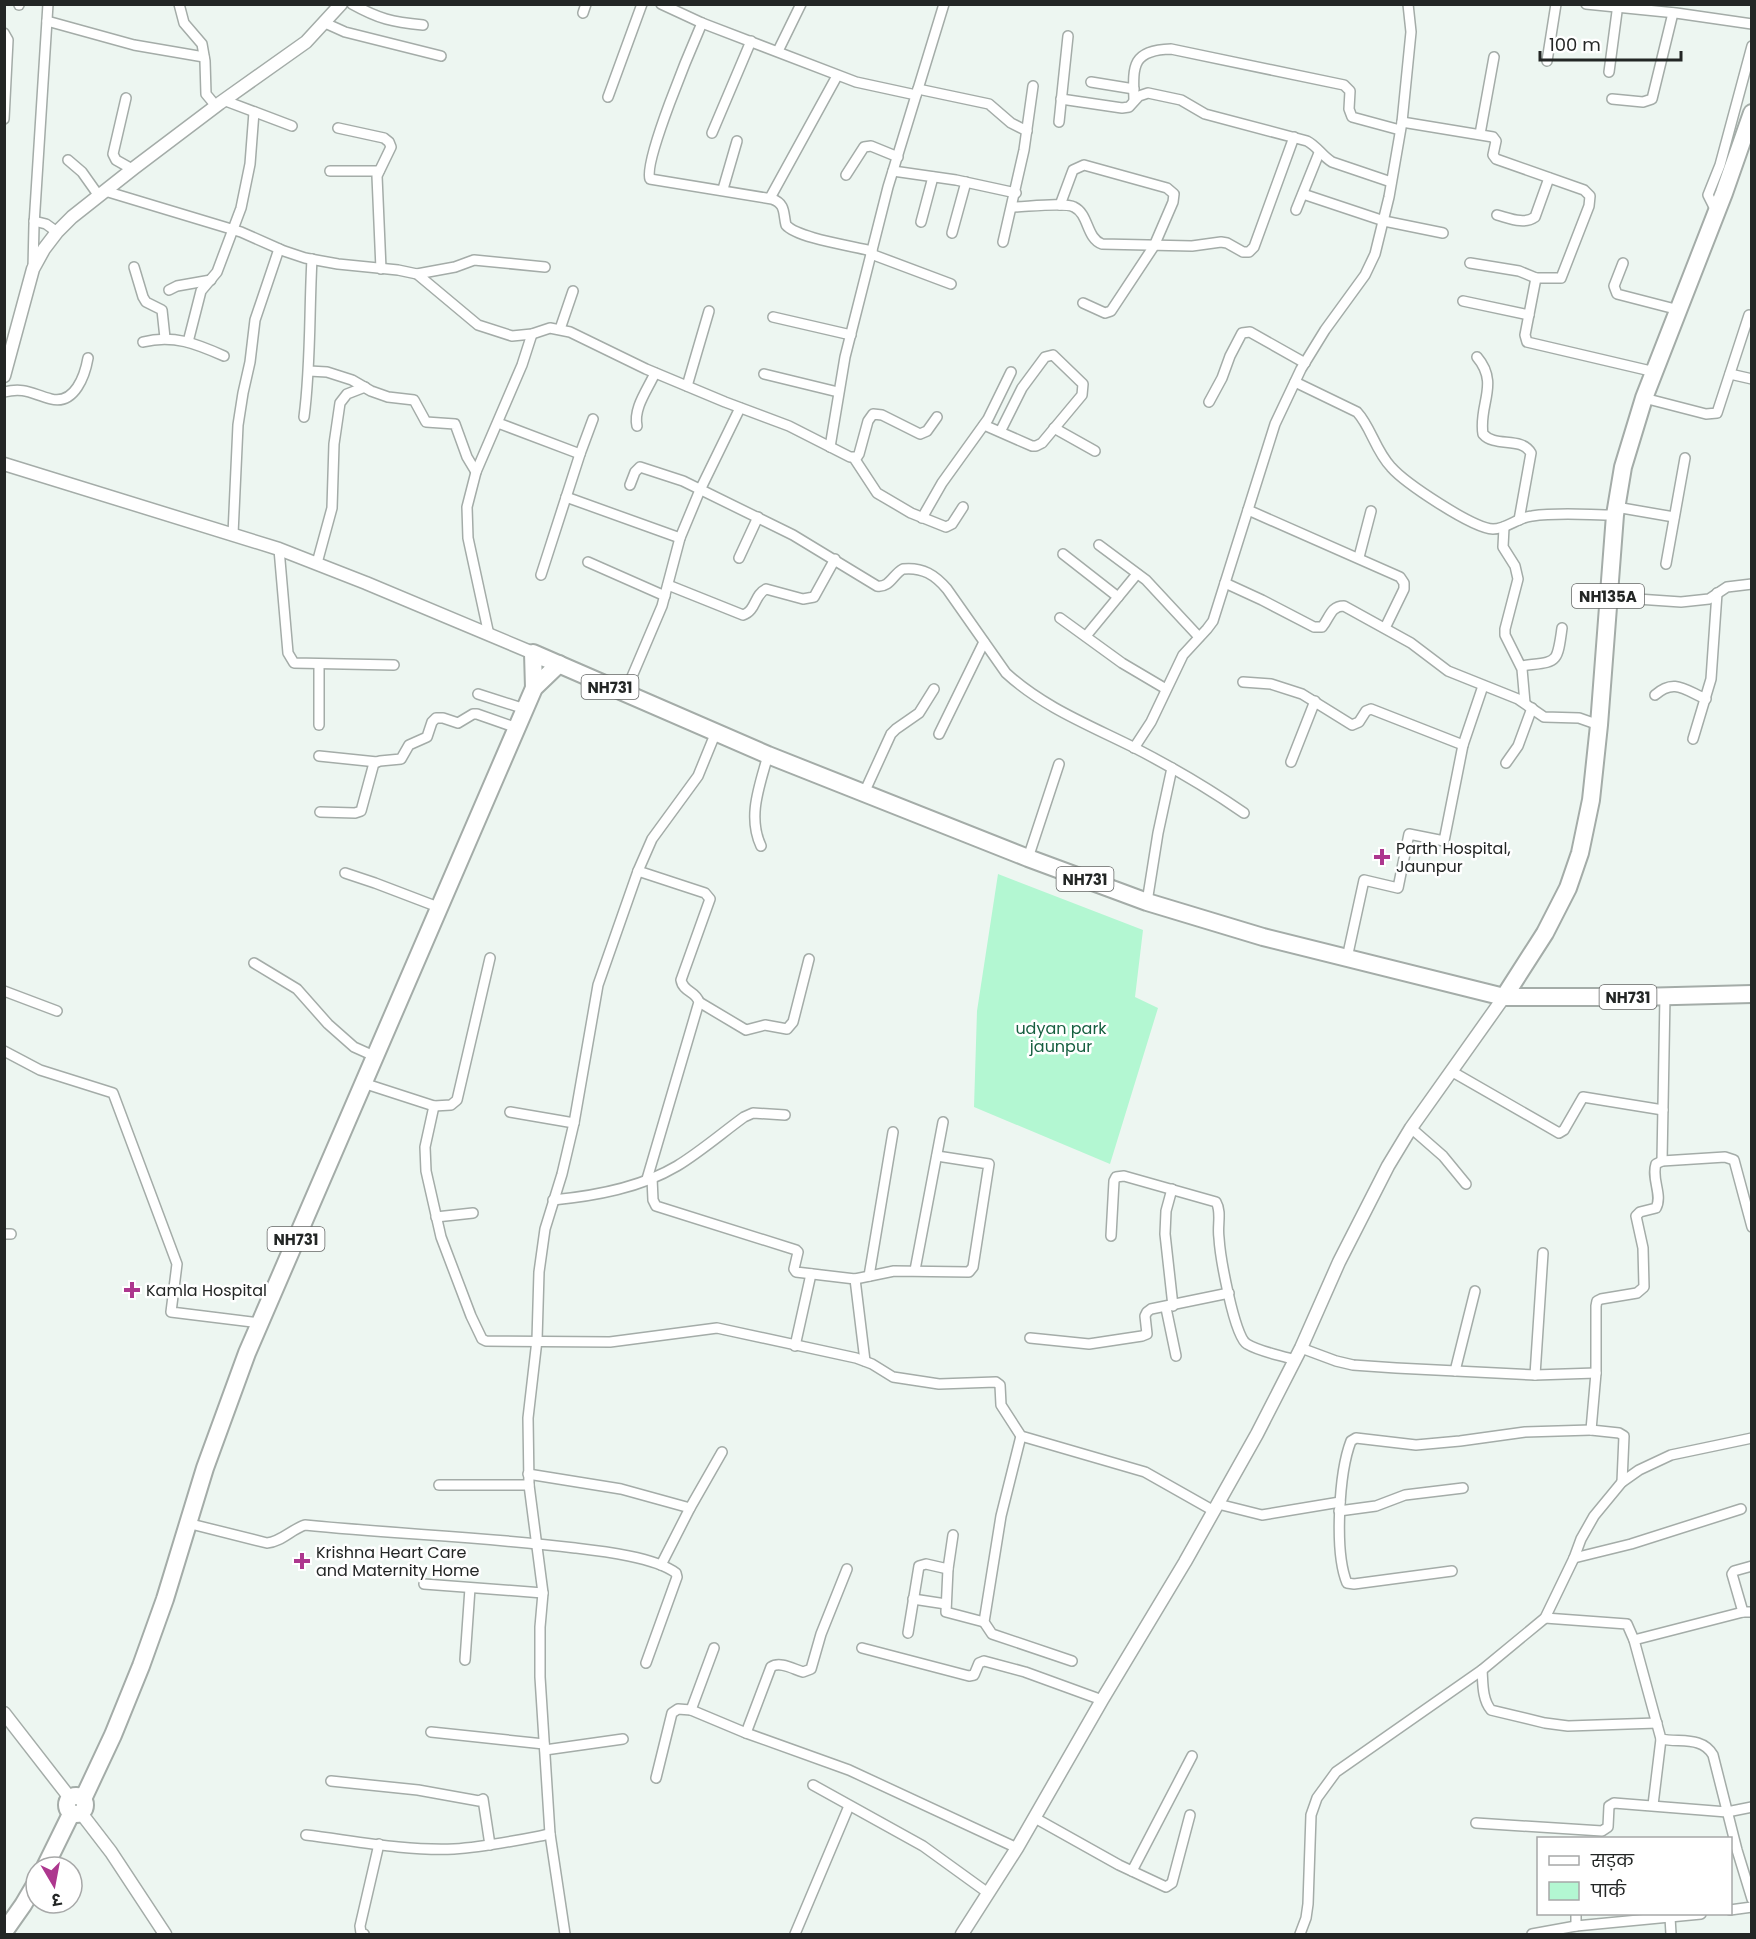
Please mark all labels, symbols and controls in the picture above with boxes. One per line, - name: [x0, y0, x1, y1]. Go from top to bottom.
- scale bar: [1540, 24, 1681, 62]
- text: 100 m: [1549, 32, 1601, 57]
- road number: NH135A: [1572, 584, 1644, 608]
- road number: NH731: [582, 675, 638, 699]
- place label: Parth Hospital, Jaunpur: [1396, 837, 1511, 878]
- marker: Parth Hospital, Jaunpur: [1373, 848, 1391, 866]
- road number: NH731: [1056, 867, 1114, 891]
- road number: NH731: [1600, 985, 1656, 1009]
- park label: udyan park jaunpur: [1015, 1017, 1107, 1058]
- road number: NH731: [268, 1227, 324, 1251]
- place label: Kamla Hospital: [146, 1279, 267, 1302]
- marker: Kamla Hospital: [123, 1281, 141, 1299]
- place label: Krishna Heart Care and Maternity Home: [316, 1541, 480, 1582]
- marker: Krishna Heart Care and Maternity Home: [293, 1552, 311, 1570]
- legend: [1537, 1837, 1732, 1915]
- text: सड़क: [1590, 1848, 1635, 1873]
- north arrow: [24, 1855, 84, 1915]
- text: पार्क: [1590, 1878, 1627, 1903]
- text: उ: [49, 1887, 64, 1912]

